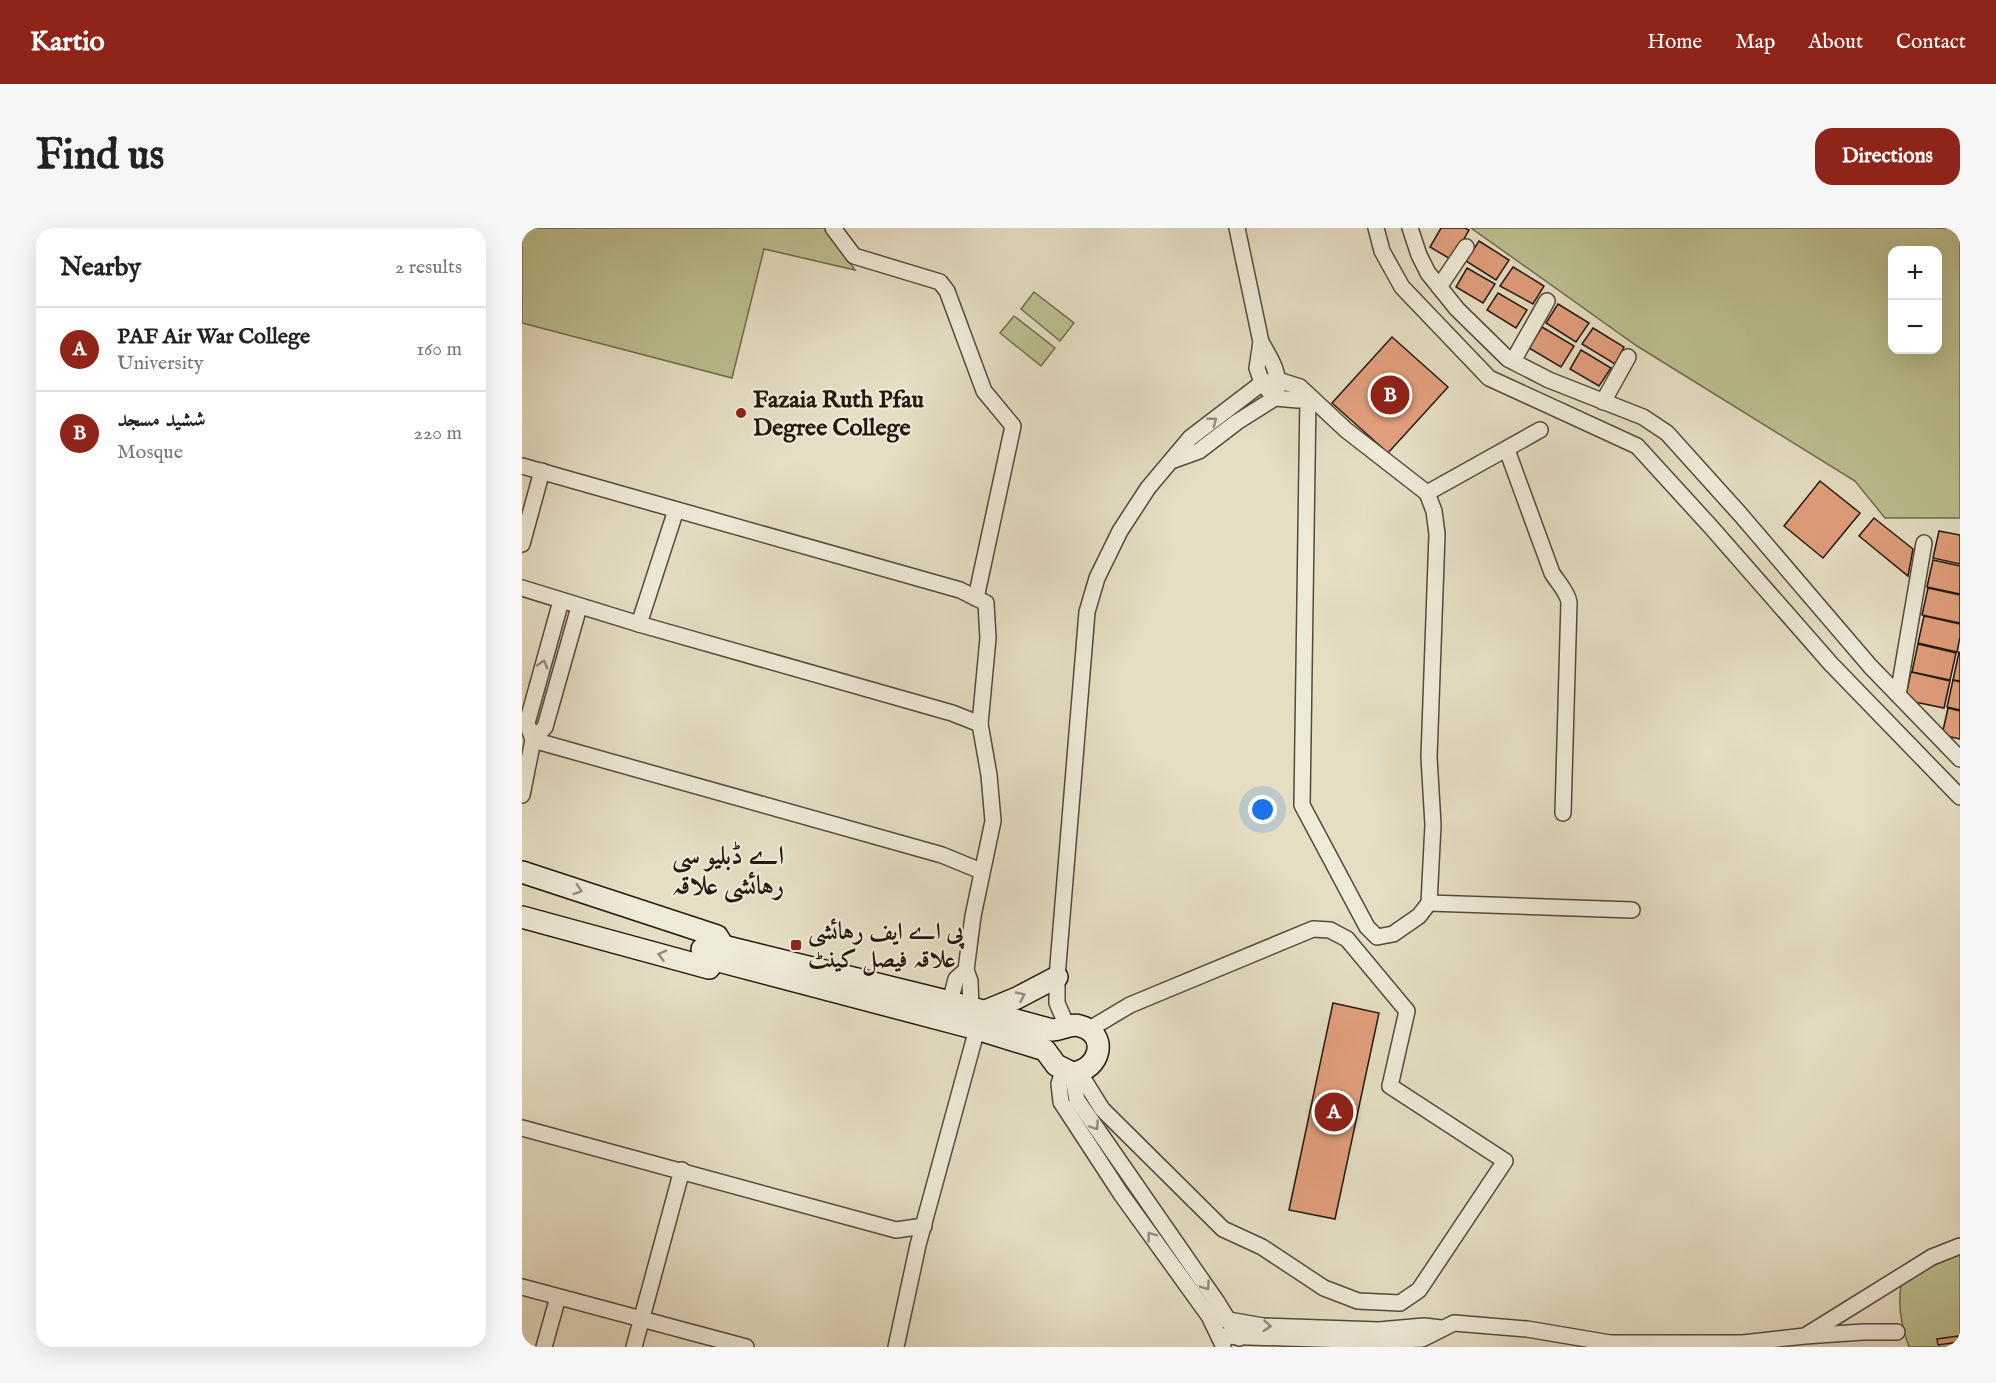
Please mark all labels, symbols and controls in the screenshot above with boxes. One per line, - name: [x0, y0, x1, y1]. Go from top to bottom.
- text: Kartio: [30, 25, 105, 60]
- text: Home: [1647, 29, 1702, 56]
- text: Map: [1735, 29, 1775, 56]
- text: About: [1808, 29, 1863, 56]
- text: Contact: [1896, 29, 1966, 56]
- button: Directions: [1815, 128, 1960, 185]
- text: Find us: [36, 130, 164, 183]
- map controls: [1888, 246, 1942, 354]
- button: +: [1888, 246, 1942, 300]
- text: Nearby: [60, 251, 141, 284]
- text: 2 results: [395, 255, 462, 280]
- button: −: [1888, 300, 1942, 354]
- text: PAF Air War College: [117, 323, 310, 351]
- text: A: [73, 337, 86, 362]
- text: 160 m: [416, 337, 462, 362]
- text: University: [117, 351, 204, 376]
- pin: B: [1370, 372, 1410, 418]
- place label: Fazaia Ruth Pfau Degree College: [753, 385, 925, 444]
- text: ششید مسجد: [117, 406, 206, 434]
- marker: Fazaia Ruth Pfau Degree College: [734, 406, 748, 420]
- one-way arrow: [1207, 417, 1218, 428]
- text: B: [73, 421, 86, 446]
- text: 220 m: [414, 421, 462, 446]
- text: Mosque: [117, 440, 183, 465]
- one-way arrow: [536, 660, 548, 670]
- your location: [1248, 795, 1277, 824]
- district label: اے ڈبلیو سی رہائشی علاقہ: [672, 840, 784, 903]
- one-way arrow: [572, 882, 583, 895]
- place label: پی اے ایف رہائشی علاقہ فیصل کینٹ: [808, 917, 966, 976]
- marker: پی اے ایف رہائشی علاقہ فیصل کینٹ: [789, 938, 803, 952]
- one-way arrow: [658, 950, 668, 962]
- one-way arrow: [1014, 991, 1025, 1003]
- pin: A: [1314, 1090, 1354, 1134]
- one-way arrow: [1088, 1119, 1099, 1130]
- one-way arrow: [1147, 1232, 1158, 1243]
- one-way arrow: [1199, 1280, 1210, 1291]
- one-way arrow: [1262, 1319, 1271, 1332]

